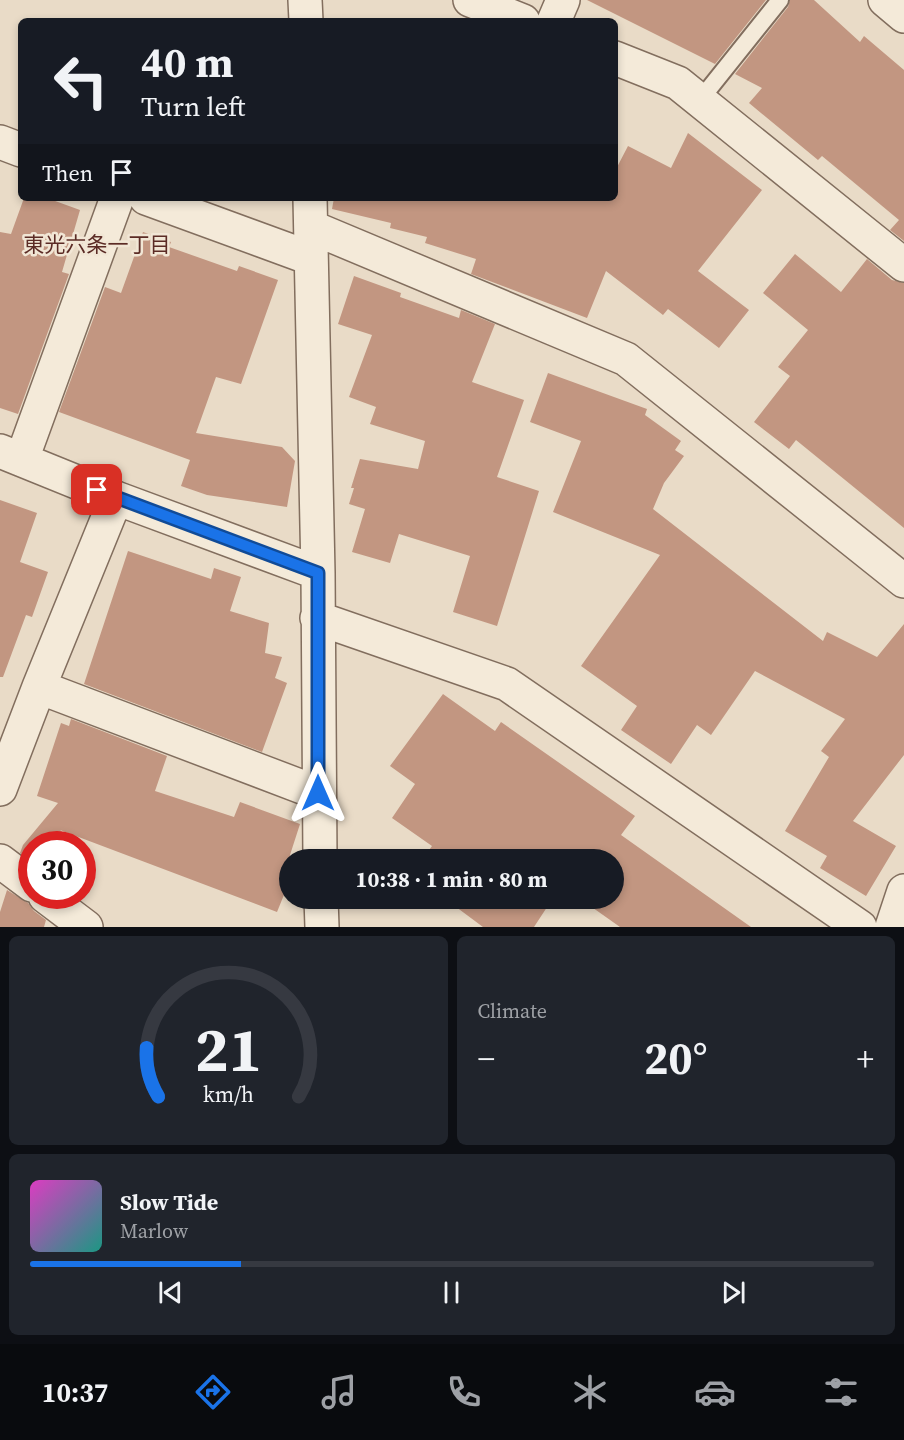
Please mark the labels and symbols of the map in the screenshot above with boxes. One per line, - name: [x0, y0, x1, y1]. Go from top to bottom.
- district label: 東光六条一丁目: [24, 230, 171, 259]
- pin: [71, 464, 122, 515]
- position arrow: [286, 761, 350, 825]
- speed limit sign: 30: [18, 831, 96, 909]

